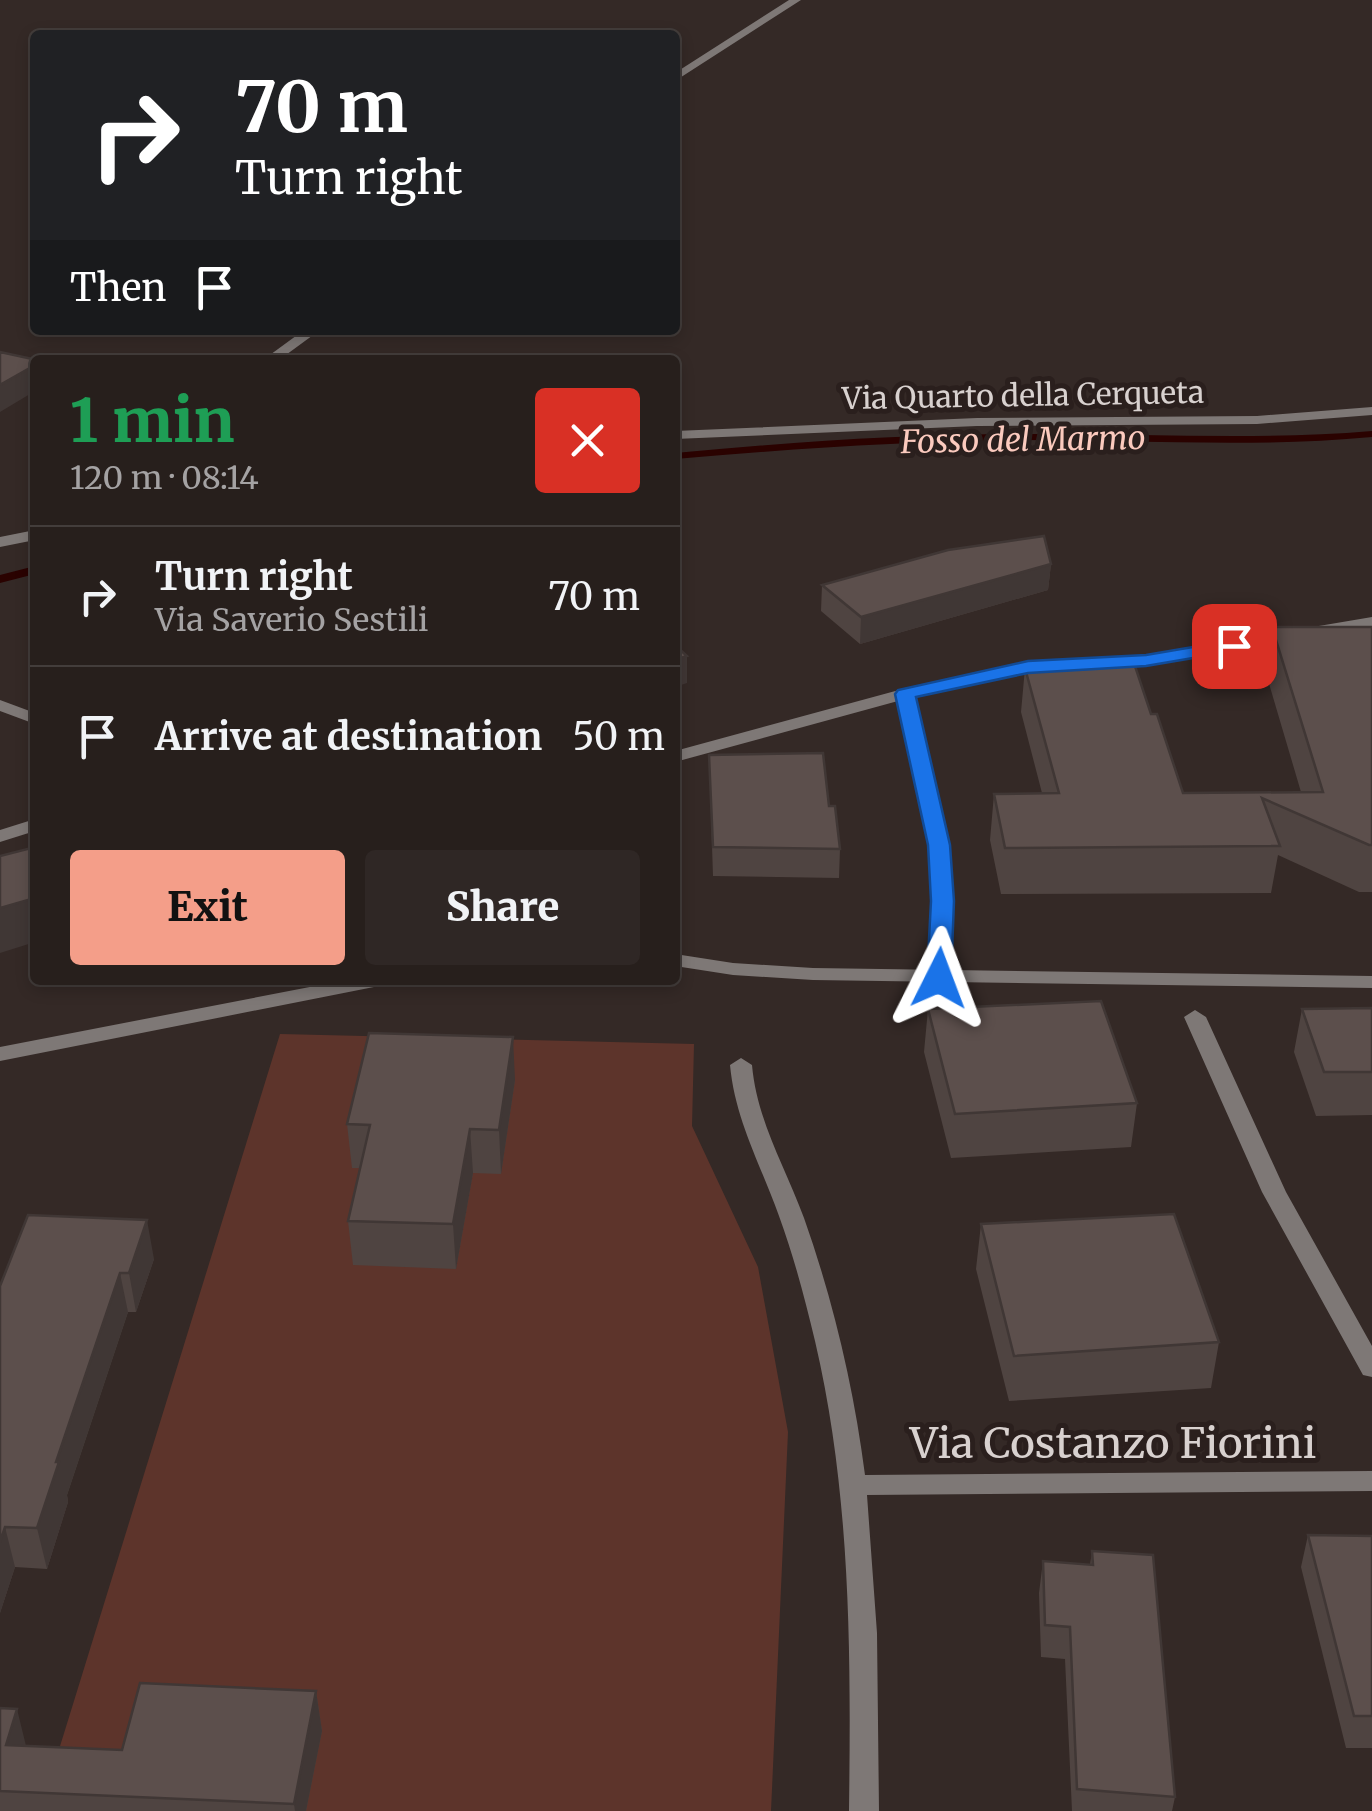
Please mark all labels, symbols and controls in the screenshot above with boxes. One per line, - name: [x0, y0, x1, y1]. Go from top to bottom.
- text: 70 m: [235, 63, 408, 151]
- icon: right: [70, 70, 200, 200]
- text: Turn right: [235, 150, 463, 206]
- icon: arrive: [187, 260, 242, 315]
- text: Then: [70, 264, 167, 311]
- street label: Via Quarto della Cerqueta: [841, 373, 1204, 417]
- text: 1 min: [70, 383, 234, 458]
- button: close: [535, 388, 640, 493]
- water label: Fosso del Marmo: [899, 418, 1146, 462]
- text: 120 m · 08:14: [70, 458, 259, 498]
- text: Turn right: [155, 553, 353, 600]
- icon: right: [70, 569, 125, 624]
- text: 70 m: [548, 573, 640, 620]
- text: Via Saverio Sestili: [155, 600, 428, 640]
- pin: [1192, 604, 1277, 689]
- icon: arrive: [1207, 619, 1262, 674]
- icon: arrive: [70, 709, 125, 764]
- text: Arrive at destination: [155, 713, 542, 760]
- text: 50 m: [572, 713, 665, 760]
- button: Exit: [70, 850, 345, 965]
- button: Share: [365, 850, 640, 965]
- position arrow: [887, 926, 991, 1030]
- street label: Via Costanzo Fiorini: [909, 1417, 1316, 1469]

